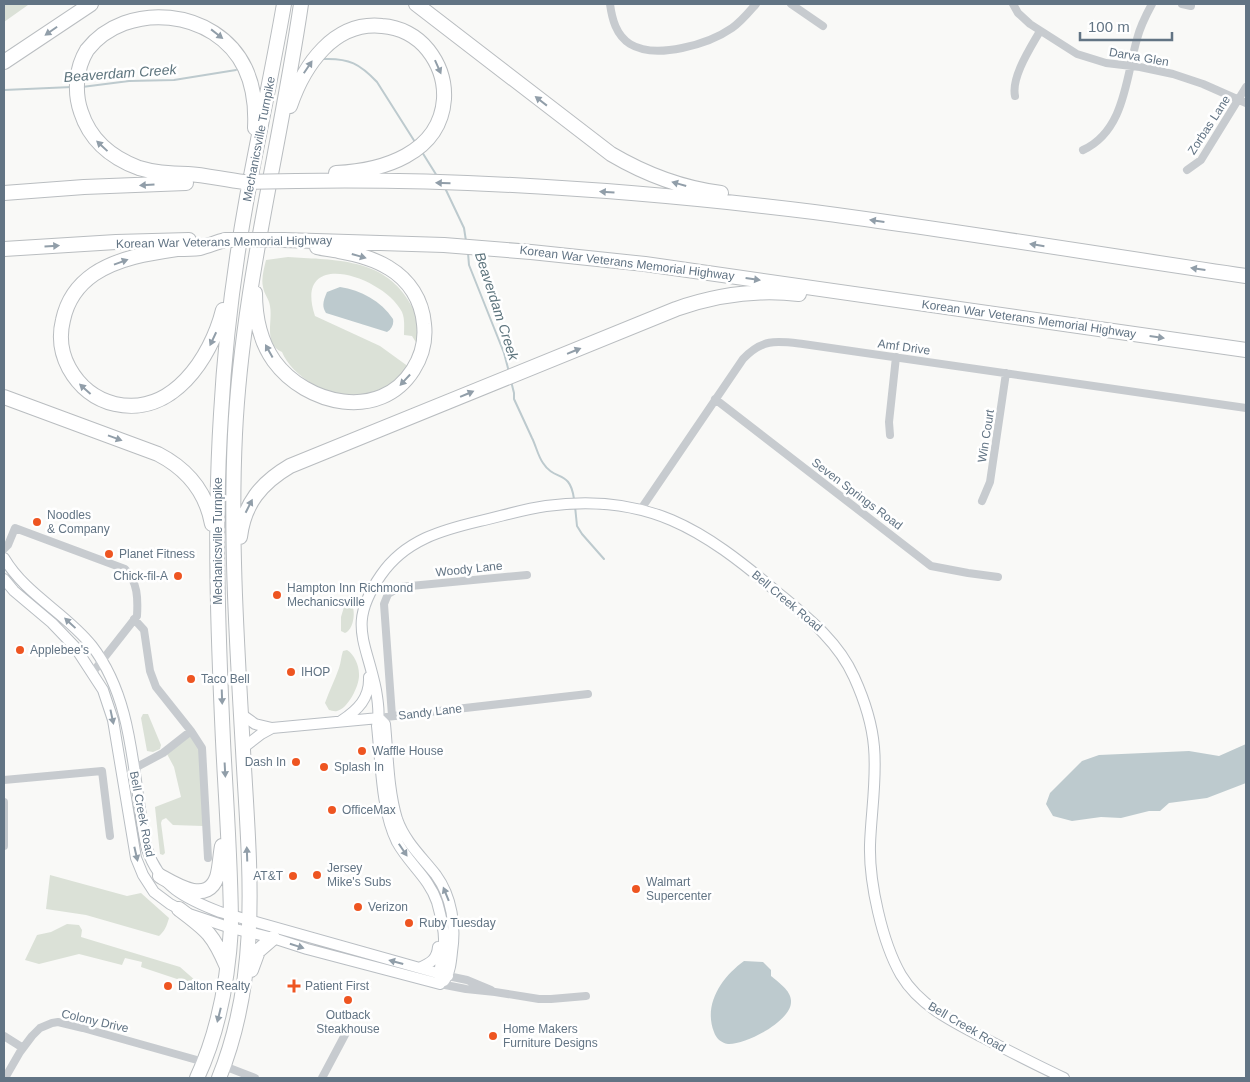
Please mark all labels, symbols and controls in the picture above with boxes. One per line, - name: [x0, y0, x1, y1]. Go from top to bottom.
- scale bar: [1080, 10, 1172, 42]
- text: 100 m: [1088, 18, 1130, 35]
- one-way arrow: [44, 26, 58, 36]
- one-way arrow: [210, 29, 224, 39]
- street label: Darva Glen: [1108, 45, 1170, 69]
- one-way arrow: [304, 60, 313, 74]
- one-way arrow: [434, 60, 442, 74]
- water label: Beaverdam Creek: [63, 61, 178, 85]
- street label: Mechanicsville Turnpike: [240, 75, 278, 203]
- street label: Zorbas Lane: [1185, 93, 1233, 157]
- one-way arrow: [535, 95, 548, 106]
- one-way arrow: [97, 140, 109, 152]
- one-way arrow: [435, 179, 451, 187]
- one-way arrow: [671, 180, 686, 188]
- one-way arrow: [138, 181, 154, 189]
- one-way arrow: [598, 187, 614, 195]
- one-way arrow: [868, 217, 884, 225]
- street label: Korean War Veterans Memorial Highway: [116, 233, 332, 251]
- one-way arrow: [45, 241, 61, 249]
- one-way arrow: [1029, 241, 1045, 249]
- street label: Korean War Veterans Memorial Highway: [519, 243, 735, 283]
- water label: Beaverdam Creek: [472, 250, 522, 363]
- one-way arrow: [351, 252, 366, 260]
- one-way arrow: [114, 257, 128, 265]
- one-way arrow: [1190, 265, 1206, 273]
- one-way arrow: [746, 275, 762, 283]
- street label: Korean War Veterans Memorial Highway: [921, 297, 1137, 341]
- one-way arrow: [209, 332, 217, 346]
- one-way arrow: [1149, 334, 1165, 342]
- street label: Amf Drive: [877, 336, 931, 358]
- one-way arrow: [264, 345, 273, 358]
- one-way arrow: [567, 346, 581, 354]
- one-way arrow: [399, 373, 411, 385]
- one-way arrow: [79, 383, 92, 394]
- one-way arrow: [460, 390, 475, 398]
- street label: Win Court: [975, 408, 997, 463]
- one-way arrow: [108, 434, 123, 442]
- street label: Seven Springs Road: [809, 455, 905, 533]
- street label: Mechanicsville Turnpike: [211, 477, 225, 605]
- one-way arrow: [245, 499, 253, 513]
- place label: Noodles & Company: [47, 508, 110, 536]
- marker: Noodles & Company: [31, 516, 43, 528]
- place label: Planet Fitness: [119, 547, 195, 561]
- marker: Planet Fitness: [103, 548, 115, 560]
- street label: Woody Lane: [435, 558, 503, 579]
- street label: Bell Creek Road: [749, 568, 825, 634]
- place label: Chick-fil-A: [113, 569, 168, 583]
- marker: Chick-fil-A: [172, 570, 184, 582]
- place label: Hampton Inn Richmond Mechanicsville: [287, 581, 413, 609]
- marker: Hampton Inn Richmond Mechanicsville: [271, 589, 283, 601]
- one-way arrow: [65, 617, 77, 629]
- place label: Applebee's: [30, 643, 89, 657]
- marker: Applebee's: [14, 644, 26, 656]
- place label: IHOP: [301, 665, 330, 679]
- marker: IHOP: [285, 666, 297, 678]
- place label: Taco Bell: [201, 672, 250, 686]
- marker: Taco Bell: [185, 673, 197, 685]
- one-way arrow: [218, 689, 226, 705]
- street label: Sandy Lane: [397, 701, 463, 723]
- one-way arrow: [108, 709, 116, 724]
- place label: Waffle House: [372, 744, 444, 758]
- marker: Waffle House: [356, 745, 368, 757]
- place label: Dash In: [245, 755, 286, 769]
- marker: Dash In: [290, 756, 302, 768]
- place label: Splash In: [334, 760, 384, 774]
- marker: Splash In: [318, 761, 330, 773]
- one-way arrow: [221, 763, 229, 779]
- street label: Bell Creek Road: [127, 770, 157, 858]
- place label: OfficeMax: [342, 803, 396, 817]
- marker: OfficeMax: [326, 804, 338, 816]
- one-way arrow: [398, 843, 407, 856]
- one-way arrow: [132, 846, 140, 861]
- one-way arrow: [243, 846, 251, 862]
- place label: Jersey Mike's Subs: [327, 861, 391, 889]
- place label: AT&T: [253, 869, 284, 883]
- marker: Jersey Mike's Subs: [311, 869, 323, 881]
- marker: AT&T: [287, 870, 299, 882]
- place label: Walmart Supercenter: [646, 875, 711, 903]
- marker: Walmart Supercenter: [630, 883, 642, 895]
- one-way arrow: [441, 887, 449, 901]
- place label: Verizon: [368, 900, 408, 914]
- marker: Verizon: [352, 901, 364, 913]
- place label: Ruby Tuesday: [419, 916, 496, 930]
- marker: Ruby Tuesday: [403, 917, 415, 929]
- one-way arrow: [289, 942, 304, 950]
- one-way arrow: [389, 957, 404, 965]
- place label: Dalton Realty: [178, 979, 250, 993]
- marker: Patient First: [287, 979, 301, 993]
- place label: Patient First: [305, 979, 370, 993]
- marker: Dalton Realty: [162, 980, 174, 992]
- marker: Outback Steakhouse: [342, 994, 354, 1006]
- street label: Bell Creek Road: [926, 999, 1008, 1055]
- street label: Colony Drive: [60, 1006, 130, 1036]
- one-way arrow: [214, 1008, 222, 1023]
- place label: Outback Steakhouse: [316, 1008, 380, 1036]
- place label: Home Makers Furniture Designs: [503, 1022, 598, 1050]
- marker: Home Makers Furniture Designs: [487, 1030, 499, 1042]

